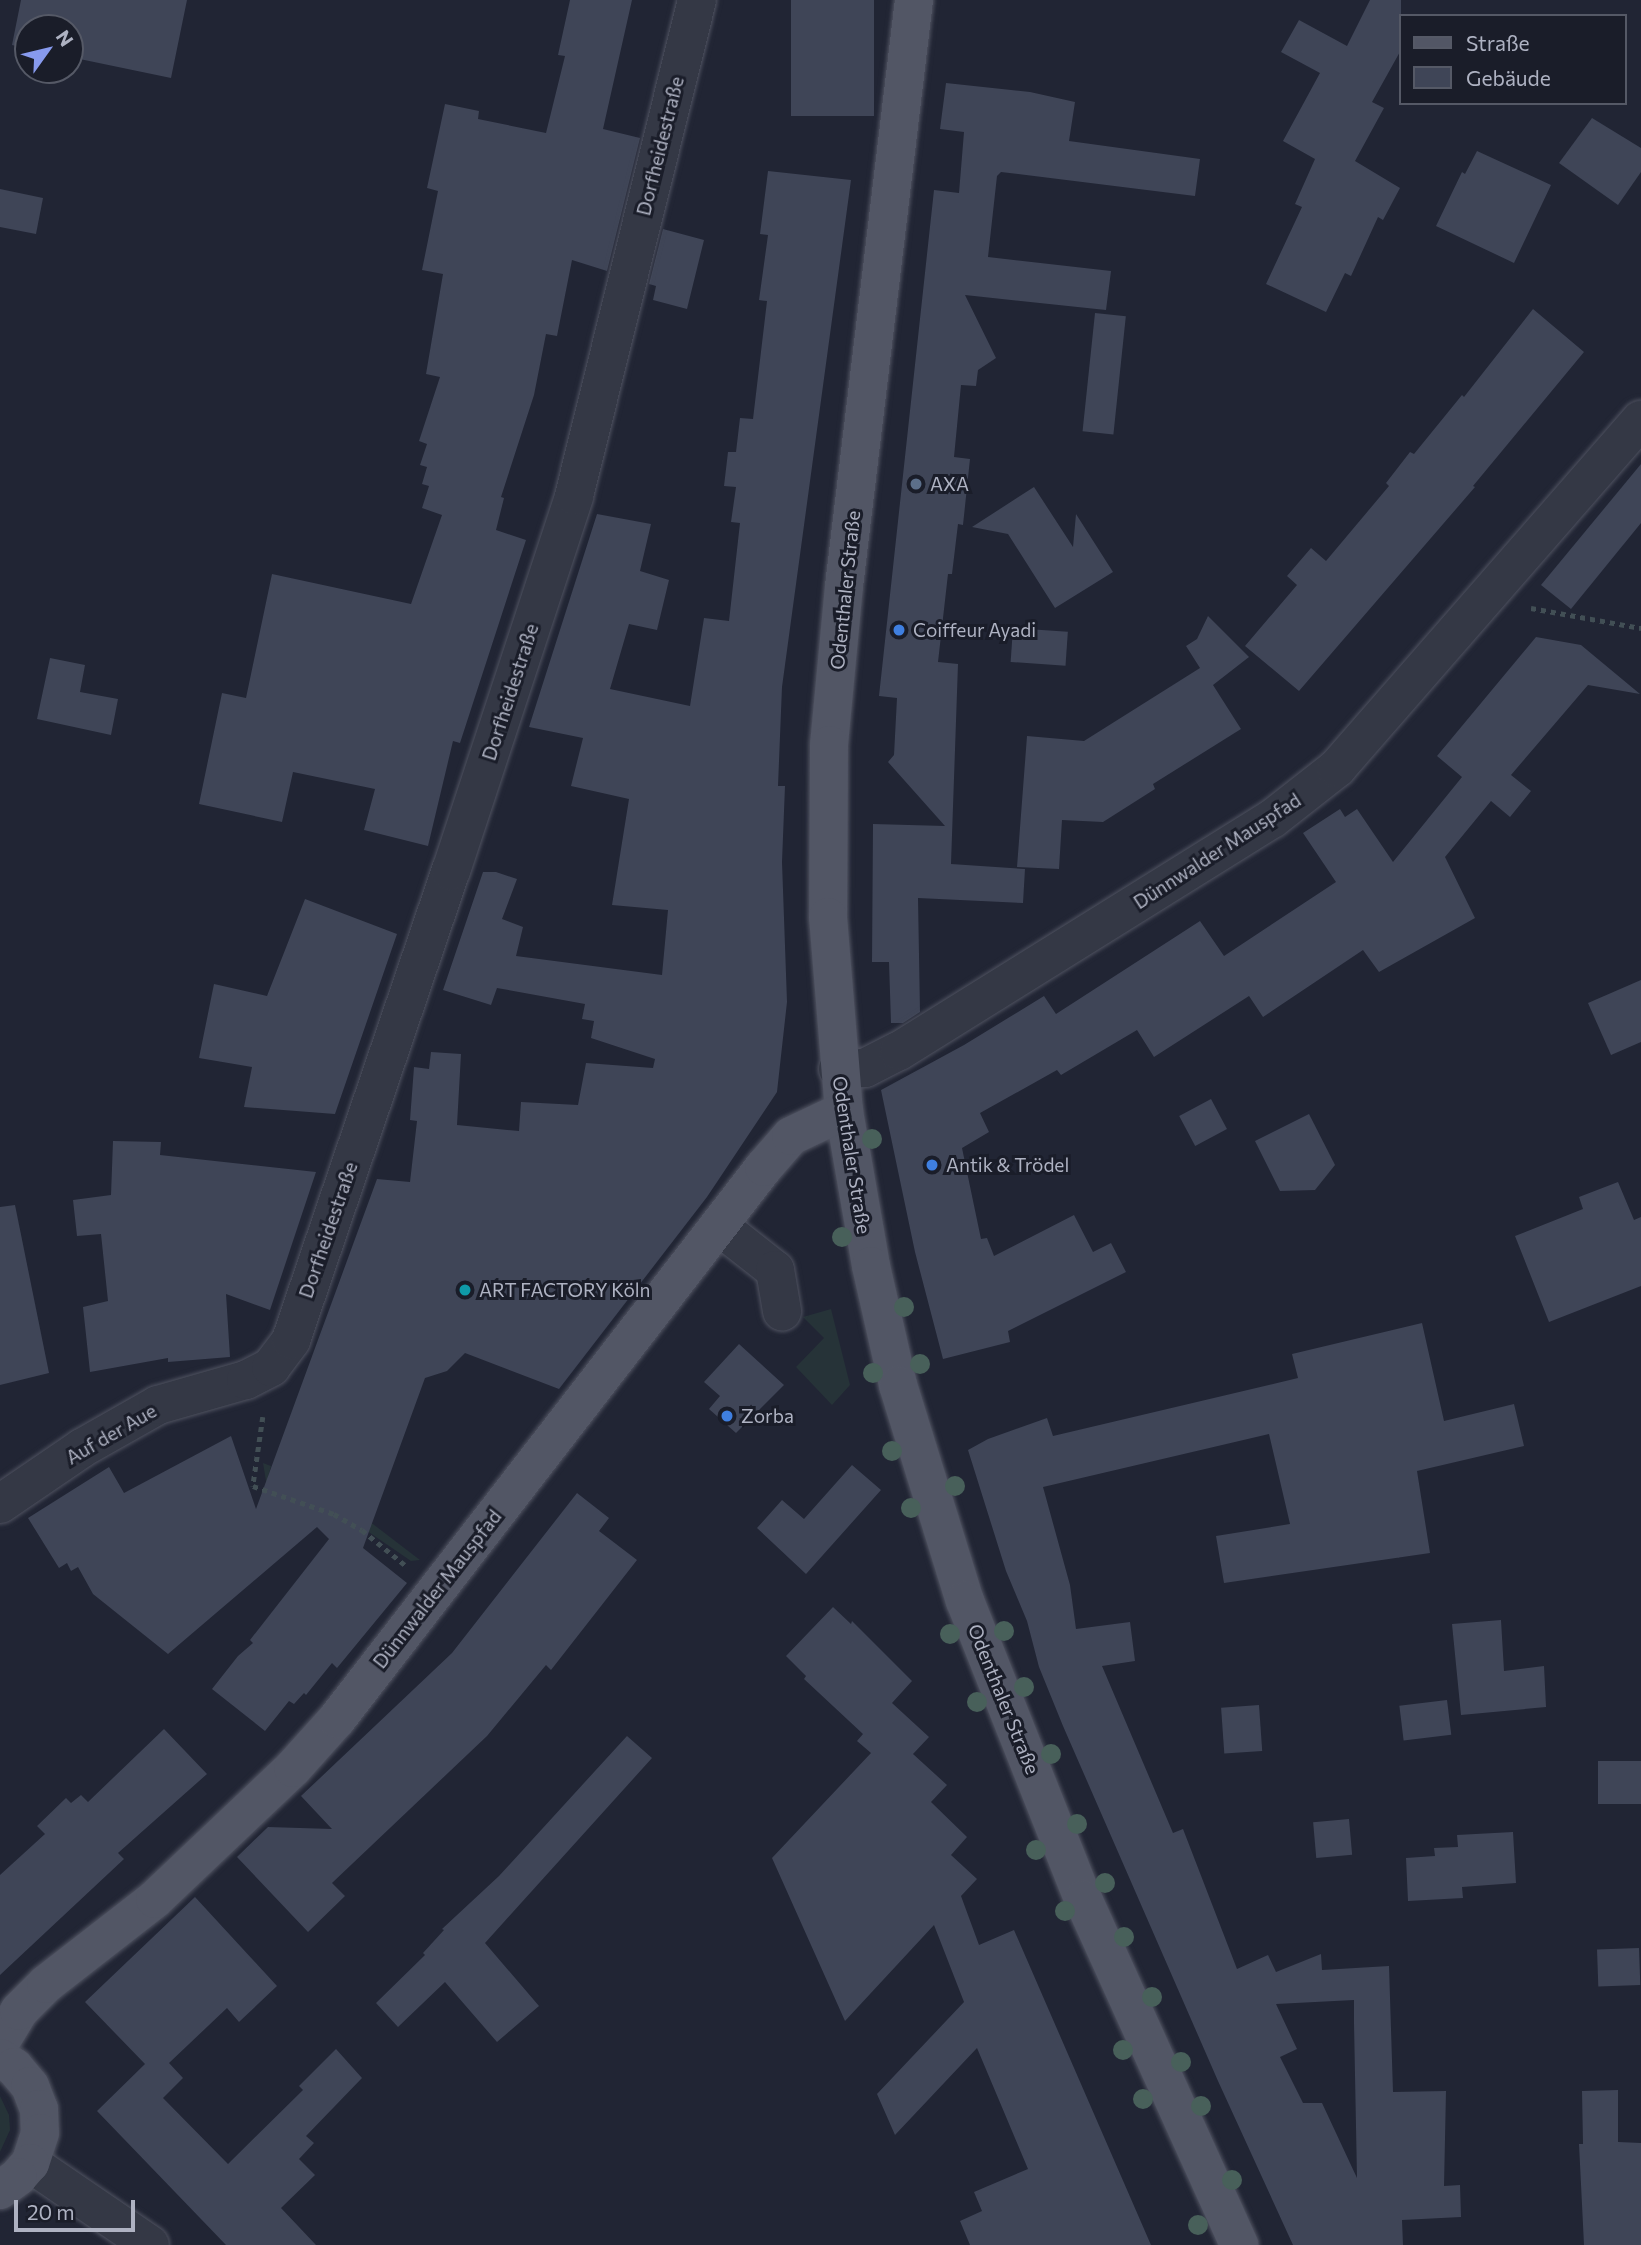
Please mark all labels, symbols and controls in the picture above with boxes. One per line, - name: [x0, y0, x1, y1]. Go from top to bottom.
- north arrow: [14, 14, 84, 84]
- legend: [1400, 14, 1627, 105]
- text: N: [52, 26, 79, 50]
- text: Straße: [1466, 30, 1530, 55]
- text: Gebäude: [1466, 65, 1551, 90]
- street label: Dorfheidestraße: [632, 74, 688, 218]
- place label: AXA: [930, 473, 969, 495]
- marker: AXA: [908, 476, 924, 492]
- street label: Odenthaler Straße: [825, 509, 865, 671]
- place label: Coiffeur Ayadi: [913, 619, 1036, 641]
- street label: Dorfheidestraße: [477, 621, 543, 763]
- marker: Coiffeur Ayadi: [891, 622, 907, 638]
- street label: Dünnwalder Mauspfad: [1129, 788, 1305, 914]
- street label: Odenthaler Straße: [828, 1074, 876, 1236]
- place label: Antik & Trödel: [946, 1154, 1069, 1176]
- marker: Antik & Trödel: [924, 1157, 940, 1173]
- street label: Dorfheidestraße: [294, 1159, 362, 1301]
- place label: ART FACTORY Köln: [479, 1279, 650, 1301]
- marker: ART FACTORY Köln: [457, 1282, 473, 1298]
- street label: Auf der Aue: [62, 1399, 160, 1469]
- place label: Zorba: [741, 1405, 794, 1427]
- marker: Zorba: [719, 1408, 735, 1424]
- street label: Dünnwalder Mauspfad: [368, 1505, 506, 1673]
- street label: Odenthaler Straße: [964, 1621, 1044, 1777]
- scale bar: [18, 2186, 138, 2230]
- text: 20 m: [27, 2199, 75, 2224]

